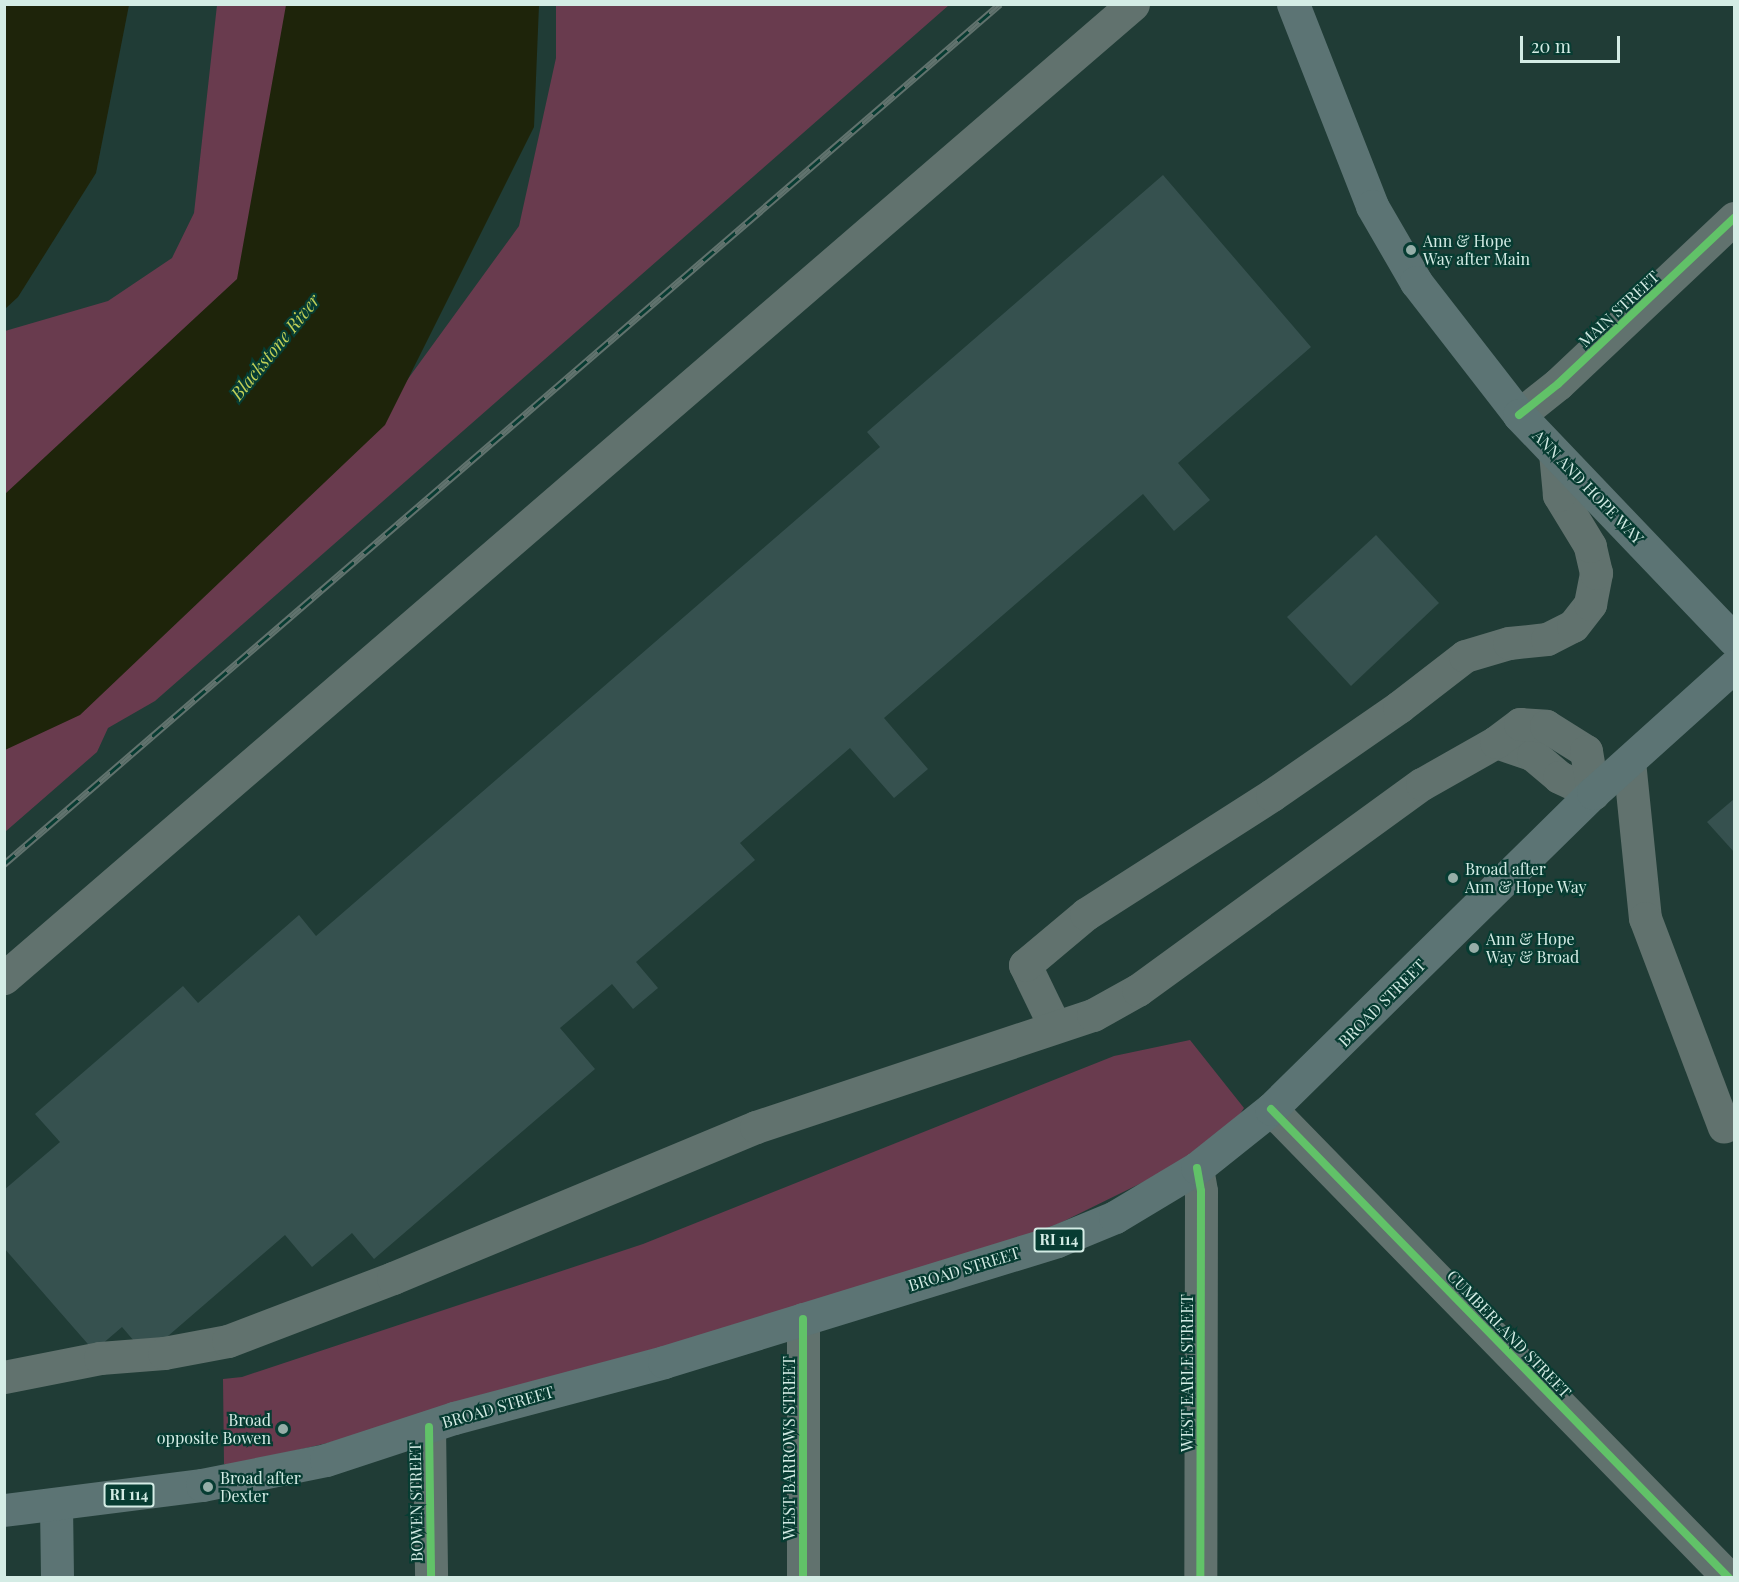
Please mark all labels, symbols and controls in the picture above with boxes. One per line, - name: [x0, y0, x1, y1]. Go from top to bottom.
- scale bar: [1523, 24, 1624, 62]
- text: 20 m: [1531, 34, 1571, 58]
- place label: Ann & Hope Way after Main: [1423, 231, 1531, 269]
- marker: Ann & Hope Way after Main: [1404, 243, 1418, 257]
- street label: MAIN STREET: [1575, 267, 1663, 351]
- water label: Blackstone River: [226, 290, 324, 404]
- street label: ANN AND HOPE WAY: [1528, 426, 1648, 548]
- place label: Broad after Ann & Hope Way: [1465, 859, 1587, 897]
- marker: Broad after Ann & Hope Way: [1446, 871, 1460, 885]
- place label: Ann & Hope Way & Broad: [1486, 929, 1580, 967]
- marker: Ann & Hope Way & Broad: [1467, 941, 1481, 955]
- street label: BROAD STREET: [1334, 955, 1430, 1051]
- road number: RI 114: [1034, 1228, 1084, 1252]
- street label: BROAD STREET: [906, 1243, 1022, 1295]
- street label: CUMBERLAND STREET: [1443, 1266, 1575, 1402]
- street label: WEST EARLE STREET: [1177, 1294, 1197, 1452]
- street label: WEST BARROWS STREET: [779, 1356, 799, 1540]
- street label: BROAD STREET: [440, 1382, 556, 1432]
- place label: Broad opposite Bowen: [157, 1410, 271, 1448]
- marker: Broad opposite Bowen: [276, 1422, 290, 1436]
- street label: BOWEN STREET: [405, 1442, 427, 1562]
- place label: Broad after Dexter: [220, 1468, 301, 1506]
- marker: Broad after Dexter: [201, 1480, 215, 1494]
- road number: RI 114: [104, 1483, 154, 1507]

